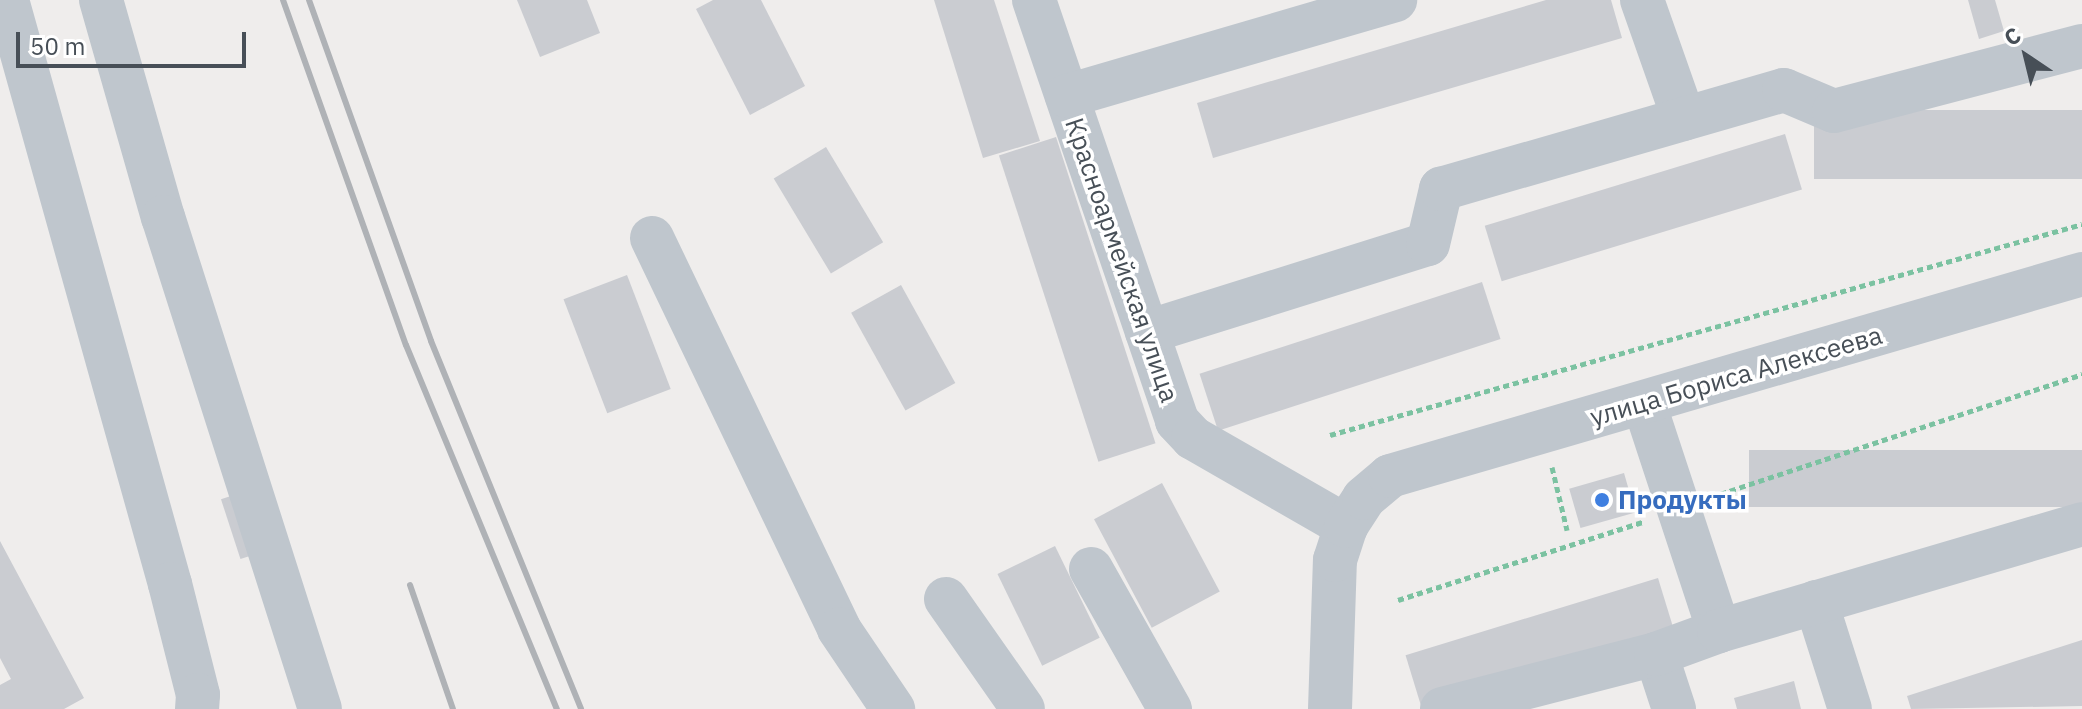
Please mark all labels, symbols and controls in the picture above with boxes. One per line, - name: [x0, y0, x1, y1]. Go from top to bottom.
- scale bar: [20, 16, 250, 66]
- north arrow: [1986, 16, 2066, 96]
- text: С: [1998, 20, 2026, 52]
- text: 50 m: [30, 30, 85, 62]
- street label: Красноармейская улица: [1059, 114, 1185, 406]
- street label: улица Бориса Алексеева: [1586, 319, 1886, 433]
- place label: Продукты: [1618, 484, 1747, 516]
- marker: Продукты: [1593, 491, 1611, 509]

